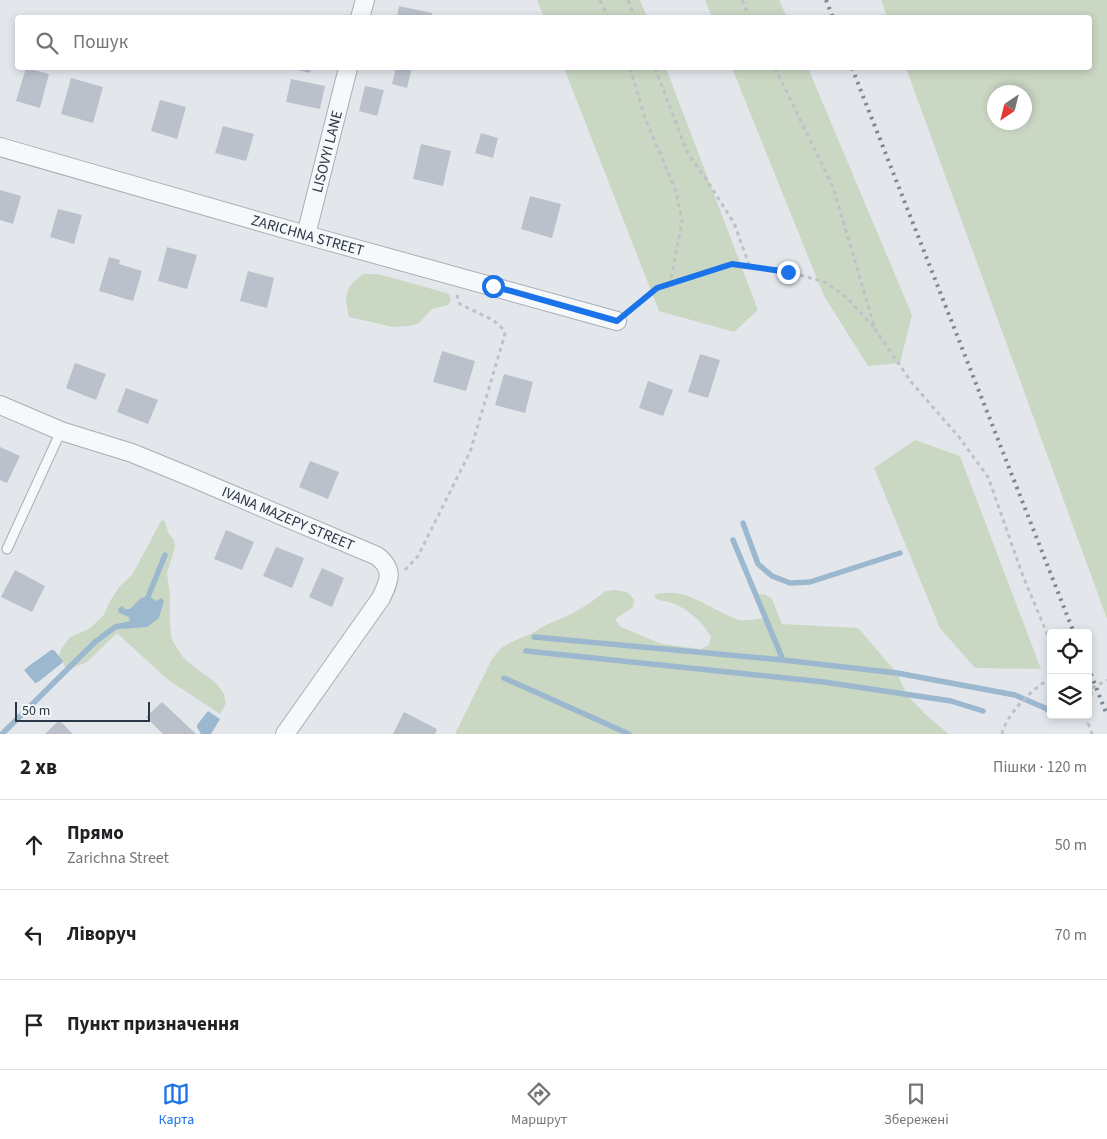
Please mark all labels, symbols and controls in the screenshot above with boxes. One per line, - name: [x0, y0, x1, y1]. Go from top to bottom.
- search box: [15, 15, 1092, 70]
- icon: search: [33, 29, 61, 57]
- text: Пошук: [73, 29, 128, 56]
- north arrow: [987, 85, 1032, 130]
- street label: LISOVYI LANE: [307, 108, 347, 195]
- street label: ZARICHNA STREET: [249, 209, 366, 261]
- route end: [777, 261, 800, 284]
- route start: [482, 275, 505, 298]
- street label: IVANA MAZEPY STREET: [219, 481, 358, 556]
- map controls: [1047, 629, 1092, 719]
- button: locate: [1047, 629, 1092, 674]
- button: layers: [1047, 674, 1092, 719]
- scale bar: [15, 699, 150, 722]
- text: 50 m: [22, 701, 50, 721]
- text: 2 хв: [20, 752, 57, 782]
- text: Пішки · 120 m: [993, 756, 1087, 778]
- text: Прямо: [67, 820, 124, 847]
- icon: ahead: [20, 831, 48, 859]
- text: 50 m: [1055, 834, 1087, 856]
- text: Zarichna Street: [67, 847, 169, 869]
- icon: left: [20, 921, 48, 949]
- text: Ліворуч: [67, 921, 136, 948]
- text: 70 m: [1055, 924, 1087, 946]
- icon: arrive: [20, 1011, 48, 1039]
- text: Пункт призначення: [67, 1011, 239, 1038]
- tab: Карта: [158, 1080, 194, 1130]
- tab: Маршрут: [511, 1080, 567, 1130]
- tab: Збережені: [884, 1080, 949, 1130]

